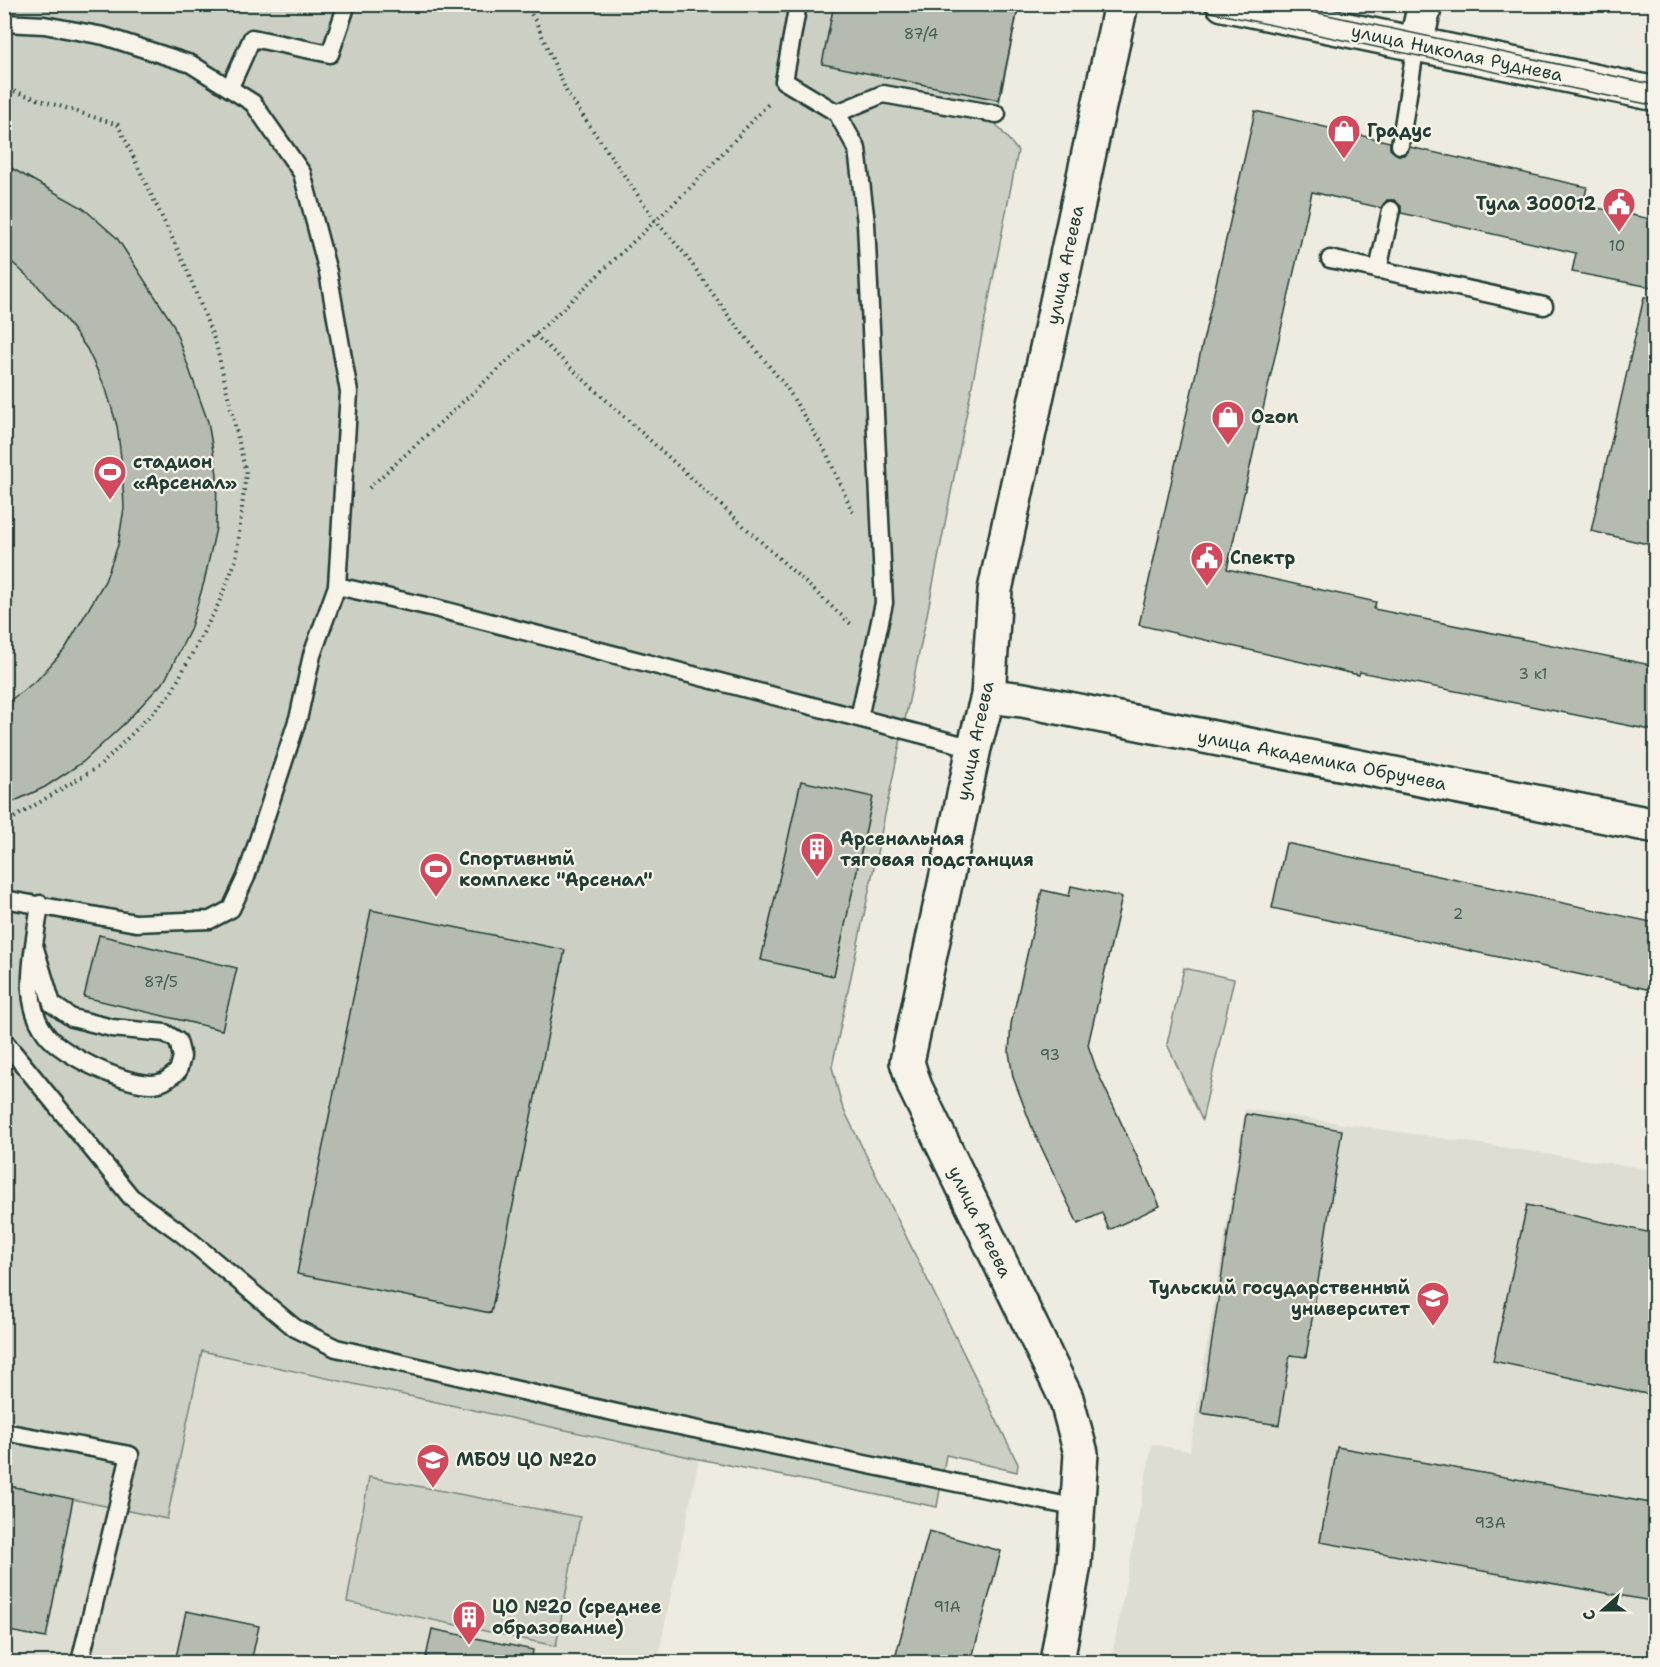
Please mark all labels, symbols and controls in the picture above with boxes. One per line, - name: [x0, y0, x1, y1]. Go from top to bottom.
- street label: улица Николая Руднева: [1349, 19, 1565, 87]
- house number: 87/4: [904, 24, 938, 44]
- shop icon: Градус: [1326, 113, 1362, 160]
- place label: Градус: [1367, 119, 1432, 143]
- public building icon: Тула 300012: [1601, 186, 1637, 233]
- place label: Тула 300012: [1476, 192, 1596, 216]
- street label: улица Агеева: [1041, 203, 1089, 327]
- house number: 10: [1609, 236, 1625, 256]
- shop icon: Ozon: [1210, 399, 1246, 446]
- place label: Ozon: [1251, 405, 1298, 429]
- place label: стадион «Арсенал»: [133, 450, 237, 495]
- sports icon: стадион «Арсенал»: [92, 454, 128, 501]
- public building icon: Спектр: [1189, 540, 1225, 587]
- place label: Спектр: [1230, 546, 1296, 570]
- house number: 3 к1: [1519, 664, 1548, 684]
- street label: улица Агеева: [951, 679, 999, 803]
- street label: улица Академика Обручева: [1196, 724, 1448, 796]
- place label: Арсенальная тяговая подстанция: [840, 827, 1034, 872]
- building icon: Арсенальная тяговая подстанция: [799, 831, 835, 878]
- place label: Спортивный комплекс "Арсенал": [459, 847, 653, 892]
- sports icon: Спортивный комплекс "Арсенал": [418, 851, 454, 898]
- house number: 2: [1453, 904, 1463, 924]
- house number: 87/5: [144, 972, 178, 992]
- house number: 93: [1040, 1045, 1060, 1065]
- street label: улица Агеева: [943, 1162, 1017, 1282]
- place label: Тульский государственный университет: [1149, 1276, 1411, 1321]
- school or university icon: Тульский государственный университет: [1415, 1280, 1451, 1327]
- school or university icon: МБОУ ЦО №20: [415, 1442, 451, 1489]
- place label: МБОУ ЦО №20: [456, 1448, 597, 1472]
- house number: 93А: [1474, 1513, 1506, 1533]
- north arrow: [1573, 1580, 1633, 1640]
- place label: ЦО №20 (среднее образование): [492, 1595, 662, 1640]
- house number: 91А: [933, 1597, 961, 1617]
- building icon: ЦО №20 (среднее образование): [451, 1599, 487, 1646]
- text: С: [1578, 1607, 1601, 1624]

